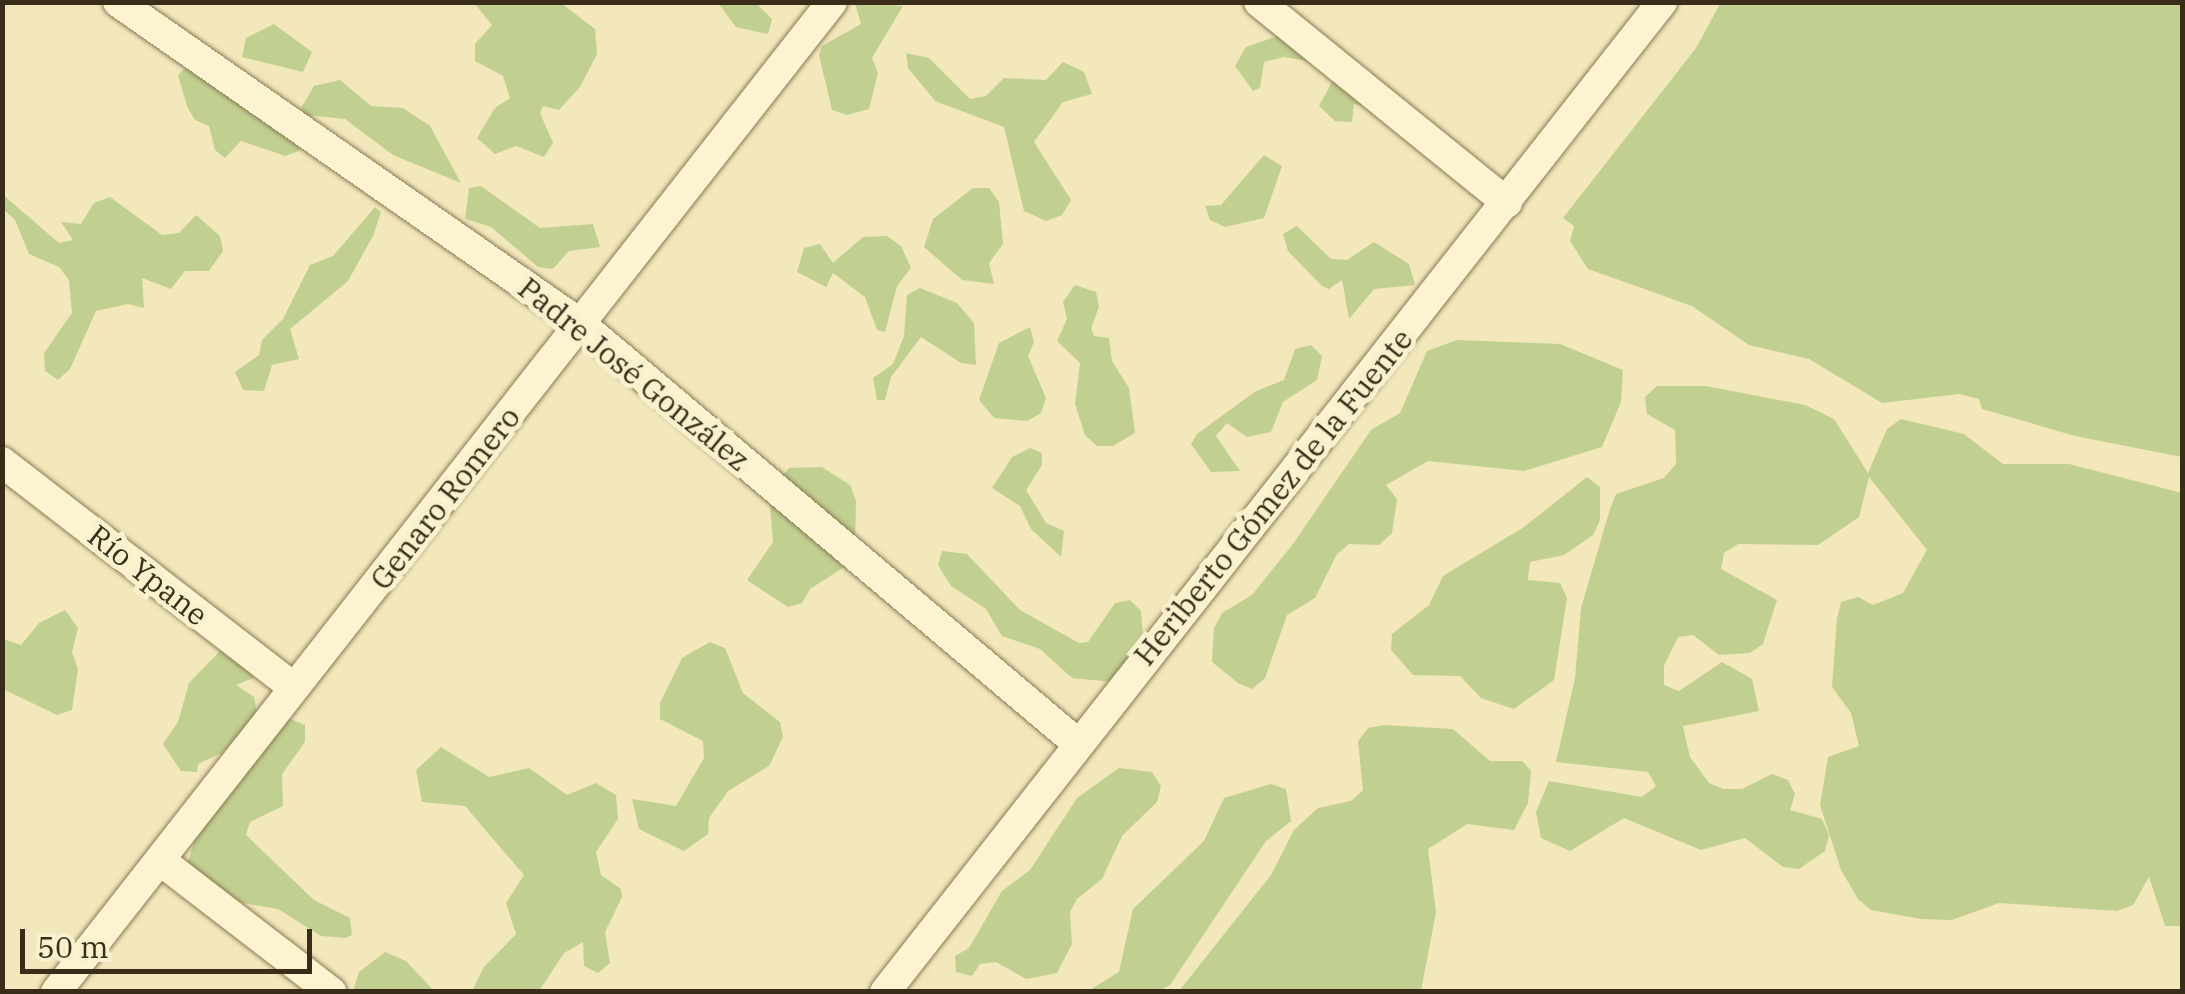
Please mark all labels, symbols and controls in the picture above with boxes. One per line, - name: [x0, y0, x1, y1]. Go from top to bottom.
- street label: Padre José González: [511, 270, 757, 478]
- street label: Heriberto Gómez de la Fuente: [1126, 322, 1420, 672]
- street label: Genaro Romero: [362, 399, 528, 597]
- street label: Río Ypane: [81, 517, 215, 633]
- scale bar: [25, 909, 318, 971]
- text: 50 m: [37, 927, 109, 966]

